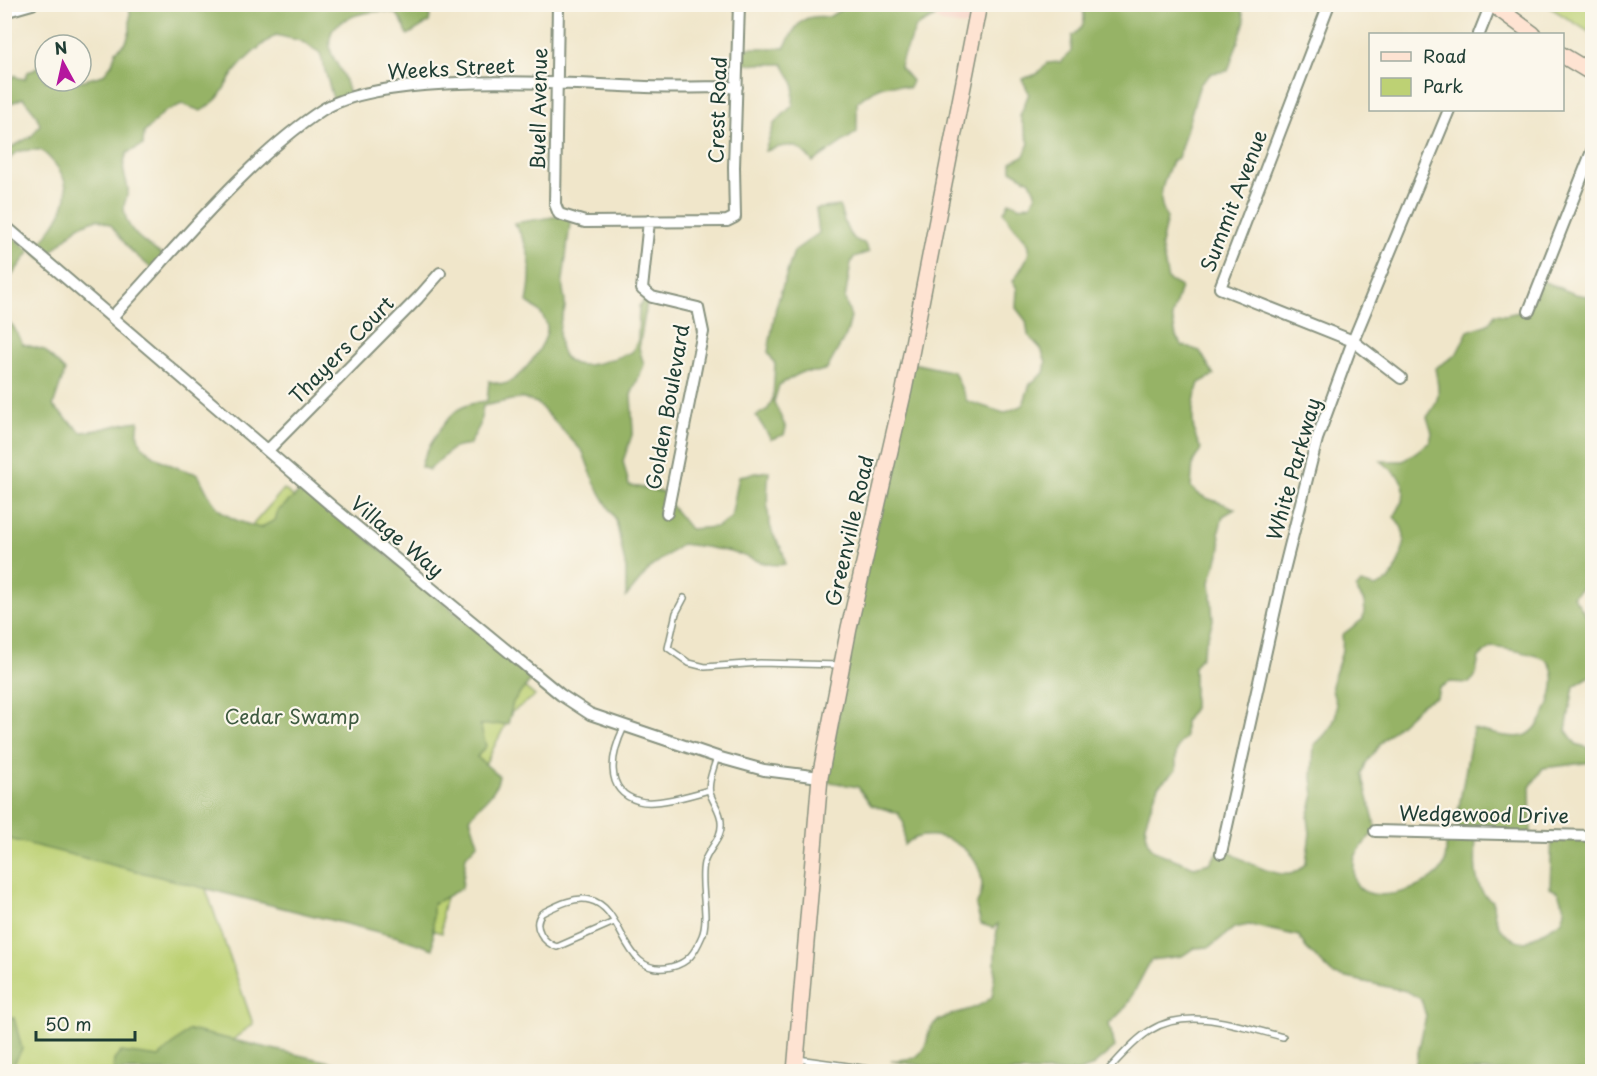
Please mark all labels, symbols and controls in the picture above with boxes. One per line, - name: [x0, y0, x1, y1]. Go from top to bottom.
- north arrow: [33, 33, 93, 93]
- legend: [1369, 33, 1564, 111]
- text: N: [53, 34, 69, 60]
- text: Road: [1423, 42, 1467, 69]
- street label: Buell Avenue: [522, 47, 554, 170]
- street label: Weeks Street: [386, 50, 515, 86]
- street label: Crest Road: [700, 56, 734, 164]
- text: Park: [1423, 72, 1463, 99]
- street label: Summit Avenue: [1192, 125, 1274, 276]
- street label: Thayers Court: [282, 289, 401, 410]
- street label: Golden Boulevard: [638, 322, 696, 492]
- street label: White Parkway: [1258, 394, 1328, 543]
- street label: Greenville Road: [817, 452, 881, 609]
- street label: Village Way: [344, 488, 451, 584]
- park label: Cedar Swamp: [225, 701, 360, 731]
- street label: Wedgewood Drive: [1399, 798, 1569, 830]
- scale bar: [36, 1004, 135, 1042]
- text: 50 m: [45, 1010, 92, 1037]

